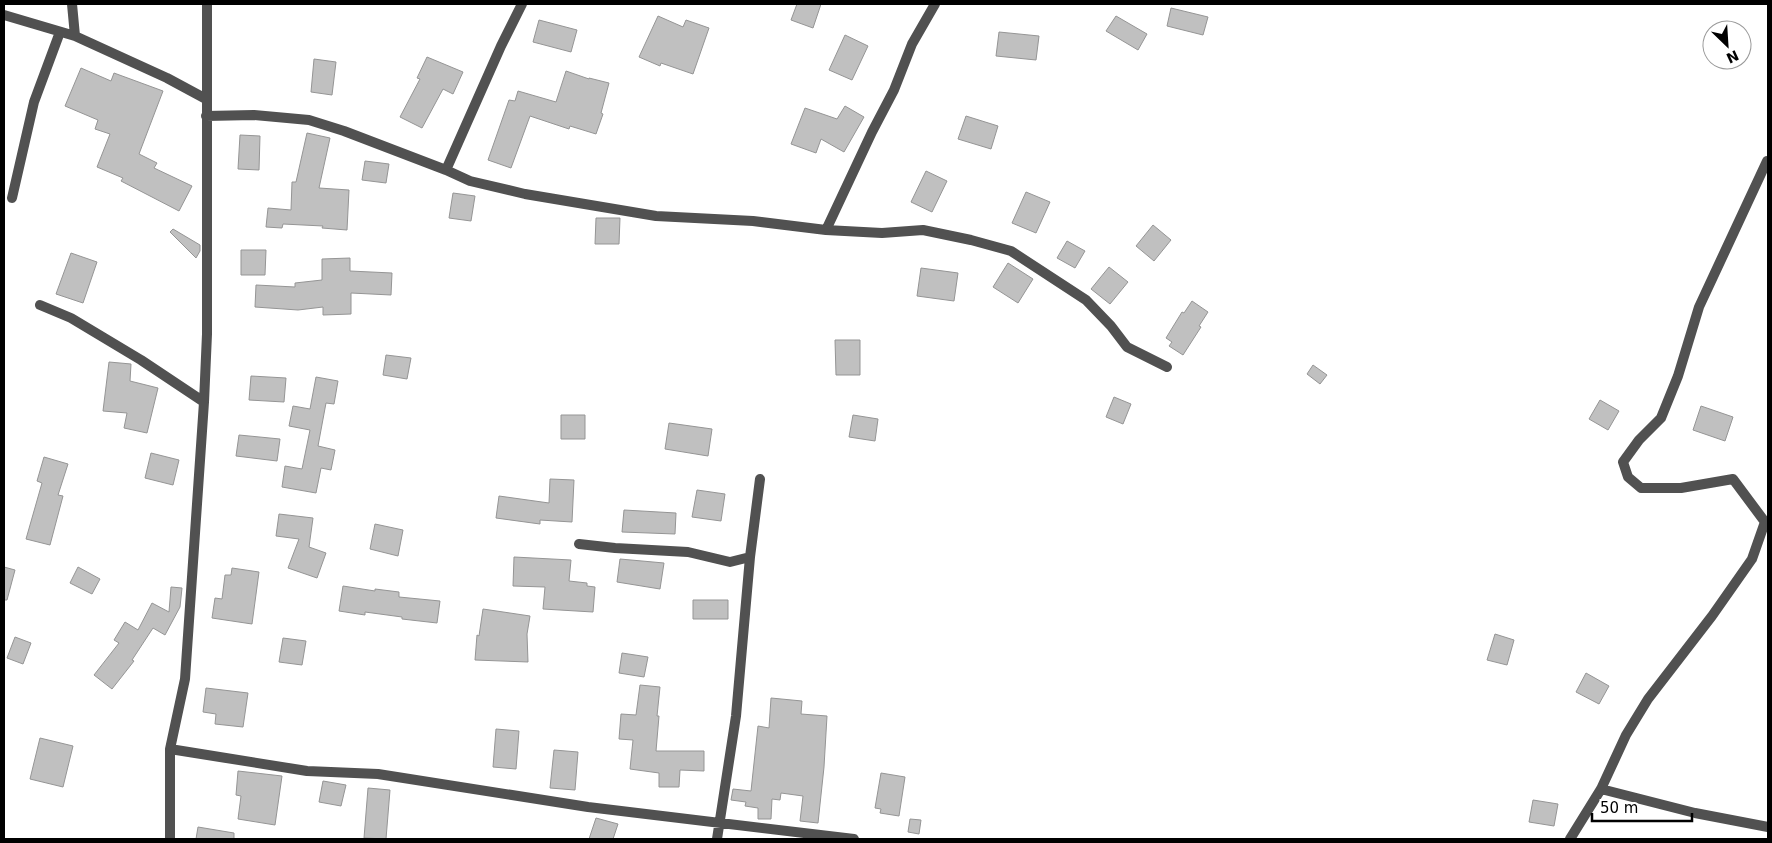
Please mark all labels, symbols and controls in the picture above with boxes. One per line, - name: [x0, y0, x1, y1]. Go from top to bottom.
- north arrow: [1702, 20, 1752, 70]
- text: N: [1724, 47, 1741, 67]
- scale bar: [1592, 790, 1692, 822]
- text: 50 m: [1600, 799, 1638, 817]

